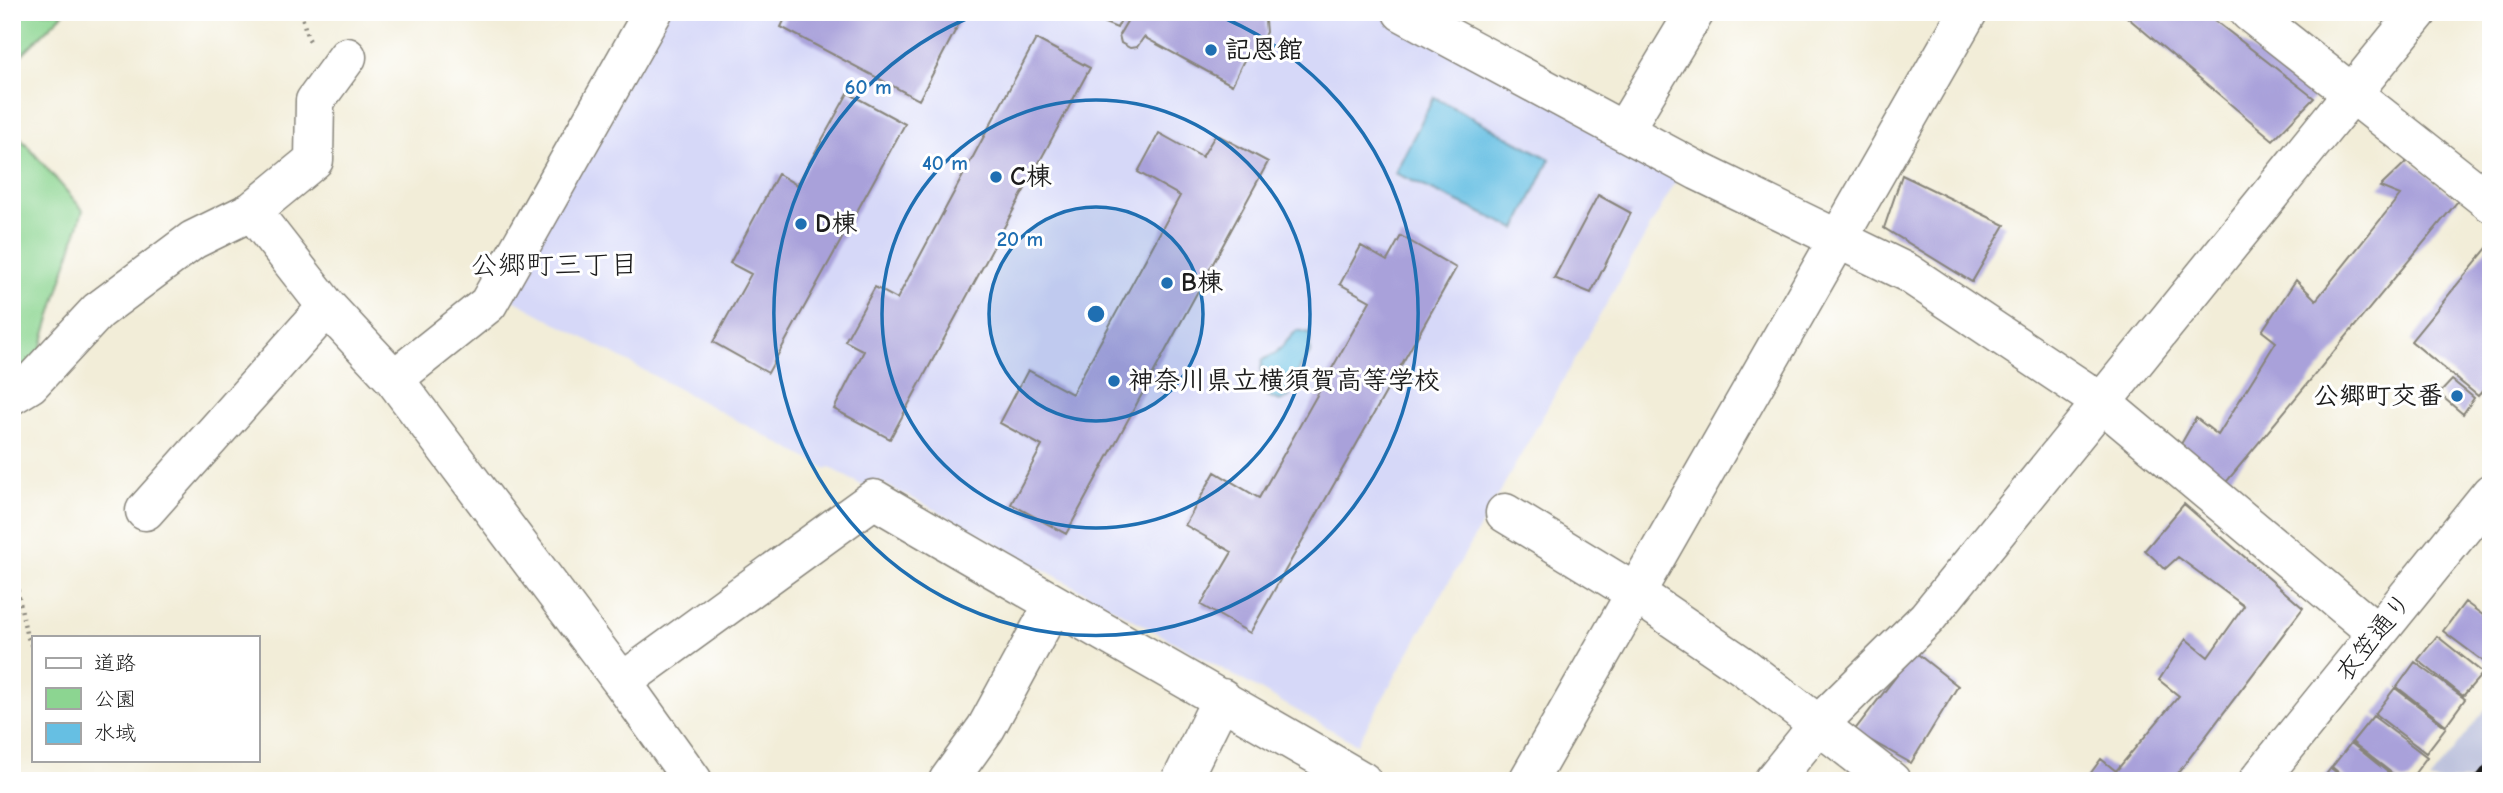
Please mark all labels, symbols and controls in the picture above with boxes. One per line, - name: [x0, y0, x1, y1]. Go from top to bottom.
- place label: 記恩館: [1225, 35, 1303, 65]
- marker: 記恩館: [1203, 42, 1219, 58]
- text: 60 m: [844, 75, 892, 99]
- text: 40 m: [922, 151, 968, 175]
- place label: C棟: [1010, 162, 1052, 192]
- marker: C棟: [988, 169, 1004, 185]
- place label: D棟: [815, 209, 857, 239]
- marker: D棟: [793, 216, 809, 232]
- text: 20 m: [997, 227, 1043, 251]
- district label: 公郷町三丁目: [470, 249, 638, 281]
- place label: B棟: [1181, 268, 1223, 298]
- marker: B棟: [1159, 275, 1175, 291]
- centre of rings: [1084, 302, 1108, 326]
- place label: 神奈川県立横須賀高等学校: [1128, 366, 1440, 396]
- marker: 神奈川県立横須賀高等学校: [1106, 373, 1122, 389]
- place label: 公郷町交番: [2313, 381, 2443, 411]
- marker: 公郷町交番: [2449, 388, 2465, 404]
- street label: 衣笠通り: [2330, 587, 2418, 687]
- legend: [32, 636, 259, 762]
- text: 道路: [94, 651, 136, 675]
- text: 公園: [94, 687, 136, 711]
- text: 水域: [94, 721, 136, 745]

